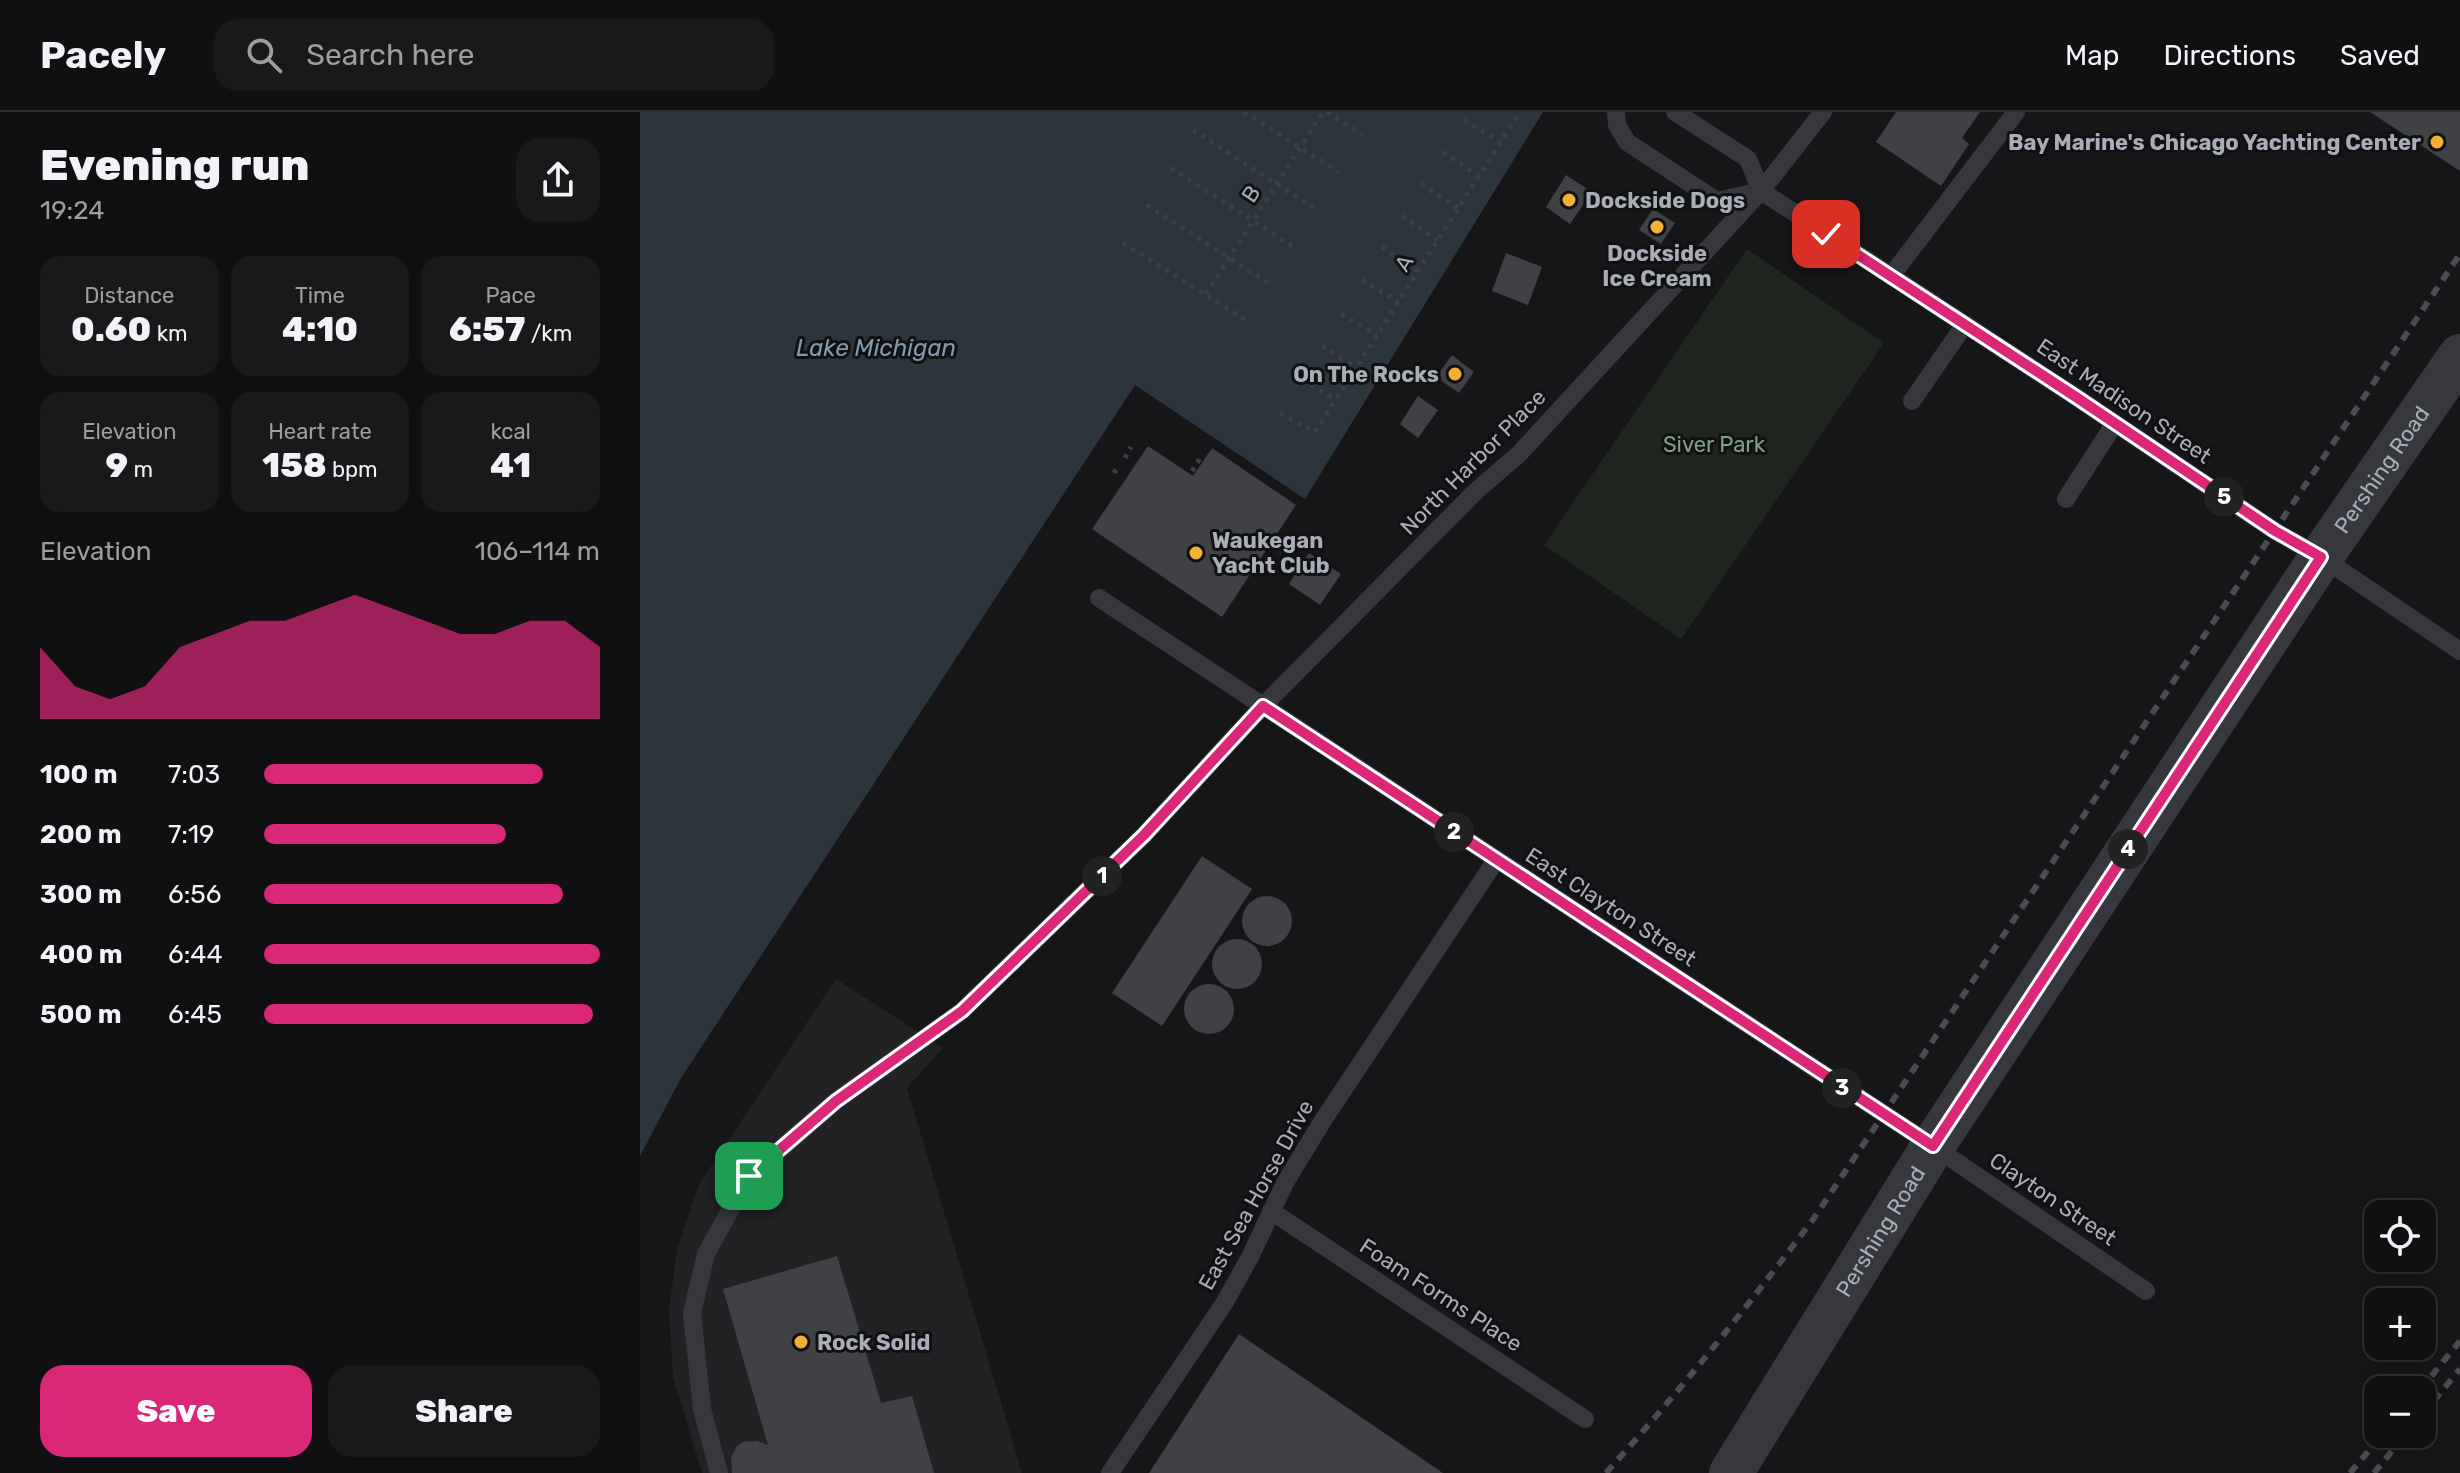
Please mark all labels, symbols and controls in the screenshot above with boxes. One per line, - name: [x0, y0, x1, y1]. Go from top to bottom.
- search box: [214, 19, 774, 91]
- text: Pacely: [40, 32, 166, 78]
- icon: search: [242, 33, 286, 77]
- text: Search here: [306, 37, 475, 73]
- text: Map: [2065, 39, 2119, 72]
- text: Directions: [2163, 39, 2296, 72]
- text: Saved: [2340, 39, 2420, 72]
- place label: Bay Marine's Chicago Yachting Center: [2008, 129, 2421, 156]
- marker: Bay Marine's Chicago Yachting Center: [2428, 133, 2446, 151]
- button: share: [516, 138, 600, 222]
- text: Evening run: [40, 139, 309, 191]
- street label: B: [1236, 180, 1266, 208]
- place label: Dockside Dogs: [1585, 187, 1745, 214]
- marker: Dockside Dogs: [1560, 191, 1578, 209]
- text: 19:24: [40, 195, 104, 226]
- pin: [1792, 200, 1860, 268]
- icon: check: [1804, 212, 1848, 256]
- marker: Dockside Ice Cream: [1648, 218, 1666, 236]
- place label: Dockside Ice Cream: [1602, 240, 1712, 292]
- street label: A: [1389, 249, 1419, 276]
- text: Distance: [84, 282, 174, 309]
- text: Time: [295, 282, 345, 309]
- text: Pace: [485, 282, 536, 309]
- text: 0.60: [71, 309, 151, 350]
- text: 4:10: [282, 309, 358, 350]
- text: 6:57: [449, 309, 525, 350]
- text: km: [151, 320, 188, 347]
- text: /km: [525, 320, 572, 347]
- street label: East Madison Street: [2032, 333, 2217, 470]
- water label: Lake Michigan: [796, 334, 956, 362]
- place label: On The Rocks: [1293, 361, 1439, 388]
- marker: On The Rocks: [1446, 365, 1464, 383]
- street label: North Harbor Place: [1395, 384, 1551, 540]
- street label: Pershing Road: [2328, 401, 2435, 538]
- text: Elevation: [82, 418, 176, 445]
- text: Heart rate: [268, 418, 372, 445]
- text: kcal: [490, 418, 531, 445]
- park label: Siver Park: [1663, 431, 1766, 458]
- text: 9: [106, 445, 128, 486]
- text: 158: [262, 445, 327, 486]
- text: 41: [490, 445, 531, 486]
- text: m: [128, 456, 153, 483]
- text: bpm: [327, 456, 378, 483]
- pin: 5: [2204, 477, 2244, 517]
- text: 5: [2217, 483, 2231, 510]
- place label: Waukegan Yacht Club: [1212, 527, 1330, 579]
- text: Elevation: [40, 536, 151, 567]
- text: 106–114 m: [475, 536, 600, 567]
- marker: Waukegan Yacht Club: [1187, 544, 1205, 562]
- text: 100 m: [40, 759, 118, 790]
- text: 7:03: [168, 759, 220, 790]
- pin: 2: [1434, 812, 1474, 852]
- text: 2: [1447, 818, 1461, 845]
- text: 200 m: [40, 819, 122, 850]
- text: 7:19: [168, 819, 215, 850]
- pin: 4: [2108, 829, 2148, 869]
- text: 4: [2120, 835, 2136, 862]
- street label: East Clayton Street: [1521, 842, 1702, 973]
- pin: 1: [1082, 856, 1122, 896]
- text: 1: [1097, 862, 1107, 889]
- text: 300 m: [40, 879, 122, 910]
- text: 6:56: [168, 879, 221, 910]
- text: 400 m: [40, 939, 122, 970]
- text: 6:44: [168, 939, 223, 970]
- text: 500 m: [40, 999, 122, 1030]
- text: 6:45: [168, 999, 222, 1030]
- pin: 3: [1822, 1068, 1862, 1108]
- text: 3: [1835, 1074, 1849, 1101]
- street label: East Sea Horse Drive: [1193, 1095, 1319, 1295]
- pin: [715, 1142, 783, 1210]
- street label: Clayton Street: [1984, 1147, 2122, 1252]
- icon: arrive: [727, 1154, 771, 1198]
- street label: Pershing Road: [1830, 1161, 1931, 1302]
- map controls: [2364, 1200, 2436, 1448]
- button: locate: [2364, 1200, 2436, 1272]
- street label: Foam Forms Place: [1355, 1232, 1527, 1358]
- button: +: [2364, 1288, 2436, 1360]
- place label: Rock Solid: [817, 1329, 930, 1356]
- marker: Rock Solid: [792, 1333, 810, 1351]
- button: Save: [40, 1365, 312, 1457]
- button: Share: [328, 1365, 600, 1457]
- button: −: [2364, 1376, 2436, 1448]

